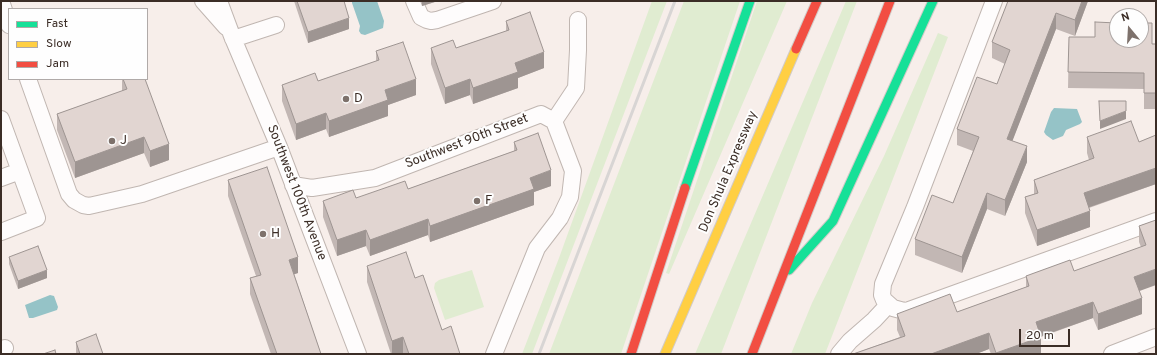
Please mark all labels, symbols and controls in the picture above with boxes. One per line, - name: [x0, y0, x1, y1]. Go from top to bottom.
- legend: [8, 8, 148, 80]
- north arrow: [1109, 8, 1149, 48]
- text: N: [1120, 10, 1132, 25]
- text: Fast: [46, 16, 68, 32]
- text: Slow: [46, 36, 72, 52]
- text: Jam: [46, 56, 69, 72]
- place label: D: [354, 91, 363, 107]
- marker: D: [341, 94, 351, 104]
- street label: Don Shula Expressway: [696, 109, 762, 235]
- street label: Southwest 90th Street: [403, 111, 531, 173]
- street label: Southwest 100th Avenue: [263, 123, 329, 263]
- place label: J: [120, 133, 127, 149]
- marker: J: [107, 136, 117, 146]
- place label: F: [485, 193, 492, 209]
- marker: F: [472, 196, 482, 206]
- place label: H: [271, 226, 280, 242]
- marker: H: [258, 229, 268, 239]
- scale bar: [1021, 321, 1072, 347]
- text: 20 m: [1026, 328, 1054, 344]

